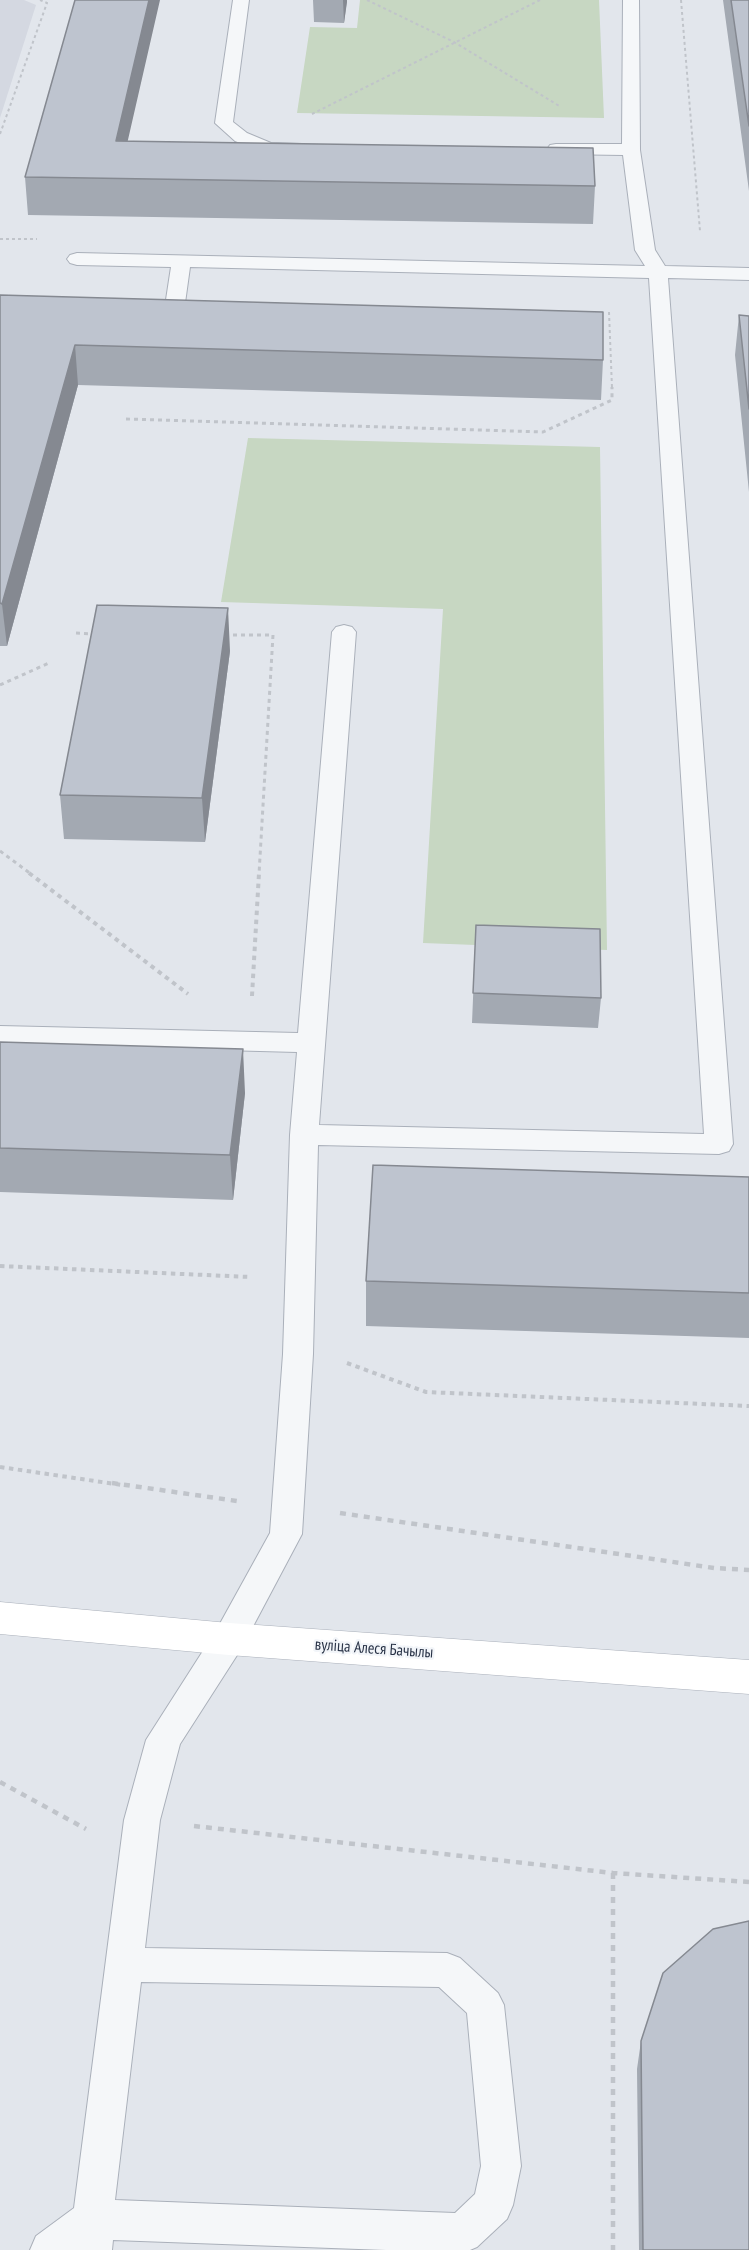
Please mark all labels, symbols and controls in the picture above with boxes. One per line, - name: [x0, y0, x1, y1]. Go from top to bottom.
- street label: вуліца Алеся Бачылы: [314, 1635, 434, 1663]

